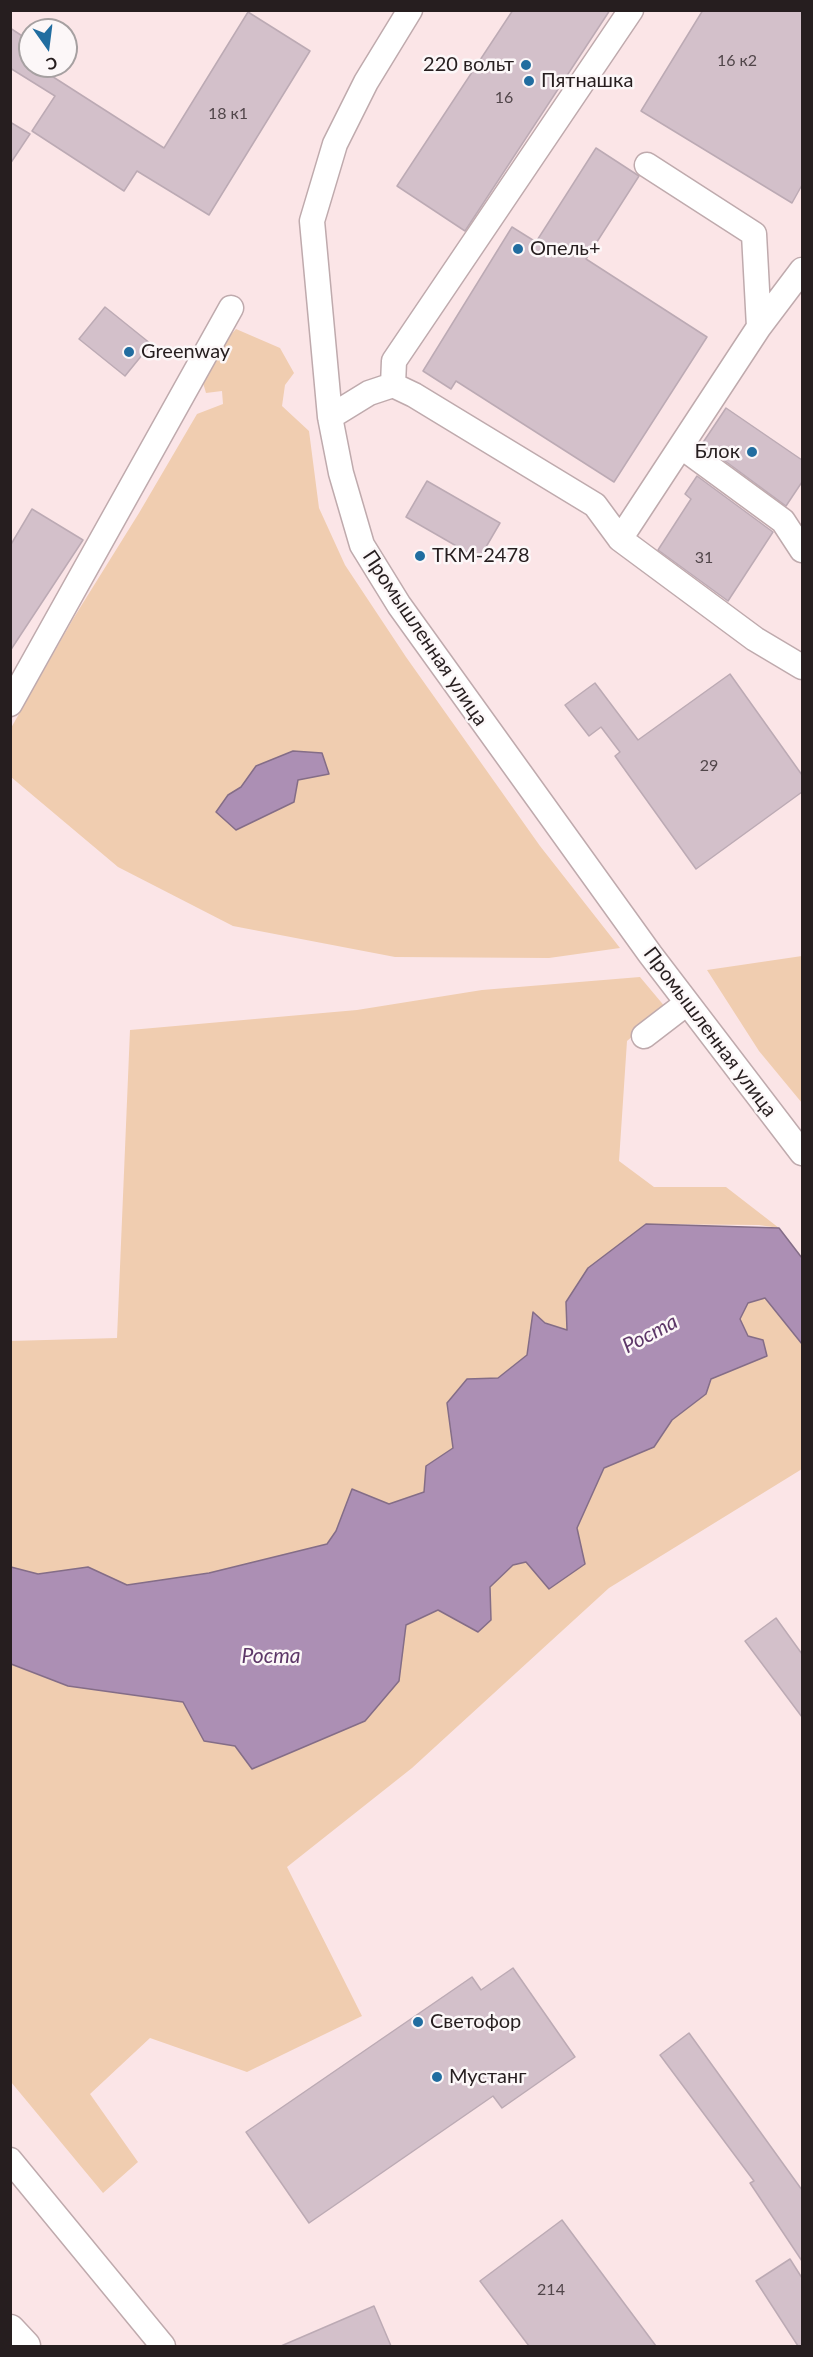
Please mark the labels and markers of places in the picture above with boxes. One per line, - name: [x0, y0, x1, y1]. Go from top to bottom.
- place label: 220 вольт: [423, 53, 514, 77]
- marker: 220 вольт: [519, 58, 533, 72]
- place label: Пятнашка: [541, 69, 633, 93]
- marker: Пятнашка: [522, 74, 536, 88]
- place label: Опель+: [530, 237, 601, 261]
- marker: Опель+: [511, 242, 525, 256]
- place label: Greenway: [141, 340, 230, 364]
- marker: Greenway: [122, 345, 136, 359]
- place label: Блок: [694, 440, 740, 464]
- marker: Блок: [745, 445, 759, 459]
- place label: ТКМ-2478: [432, 544, 530, 568]
- marker: ТКМ-2478: [413, 549, 427, 563]
- place label: Светофор: [430, 2010, 521, 2034]
- marker: Светофор: [411, 2015, 425, 2029]
- place label: Мустанг: [449, 2065, 526, 2089]
- marker: Мустанг: [430, 2070, 444, 2084]

